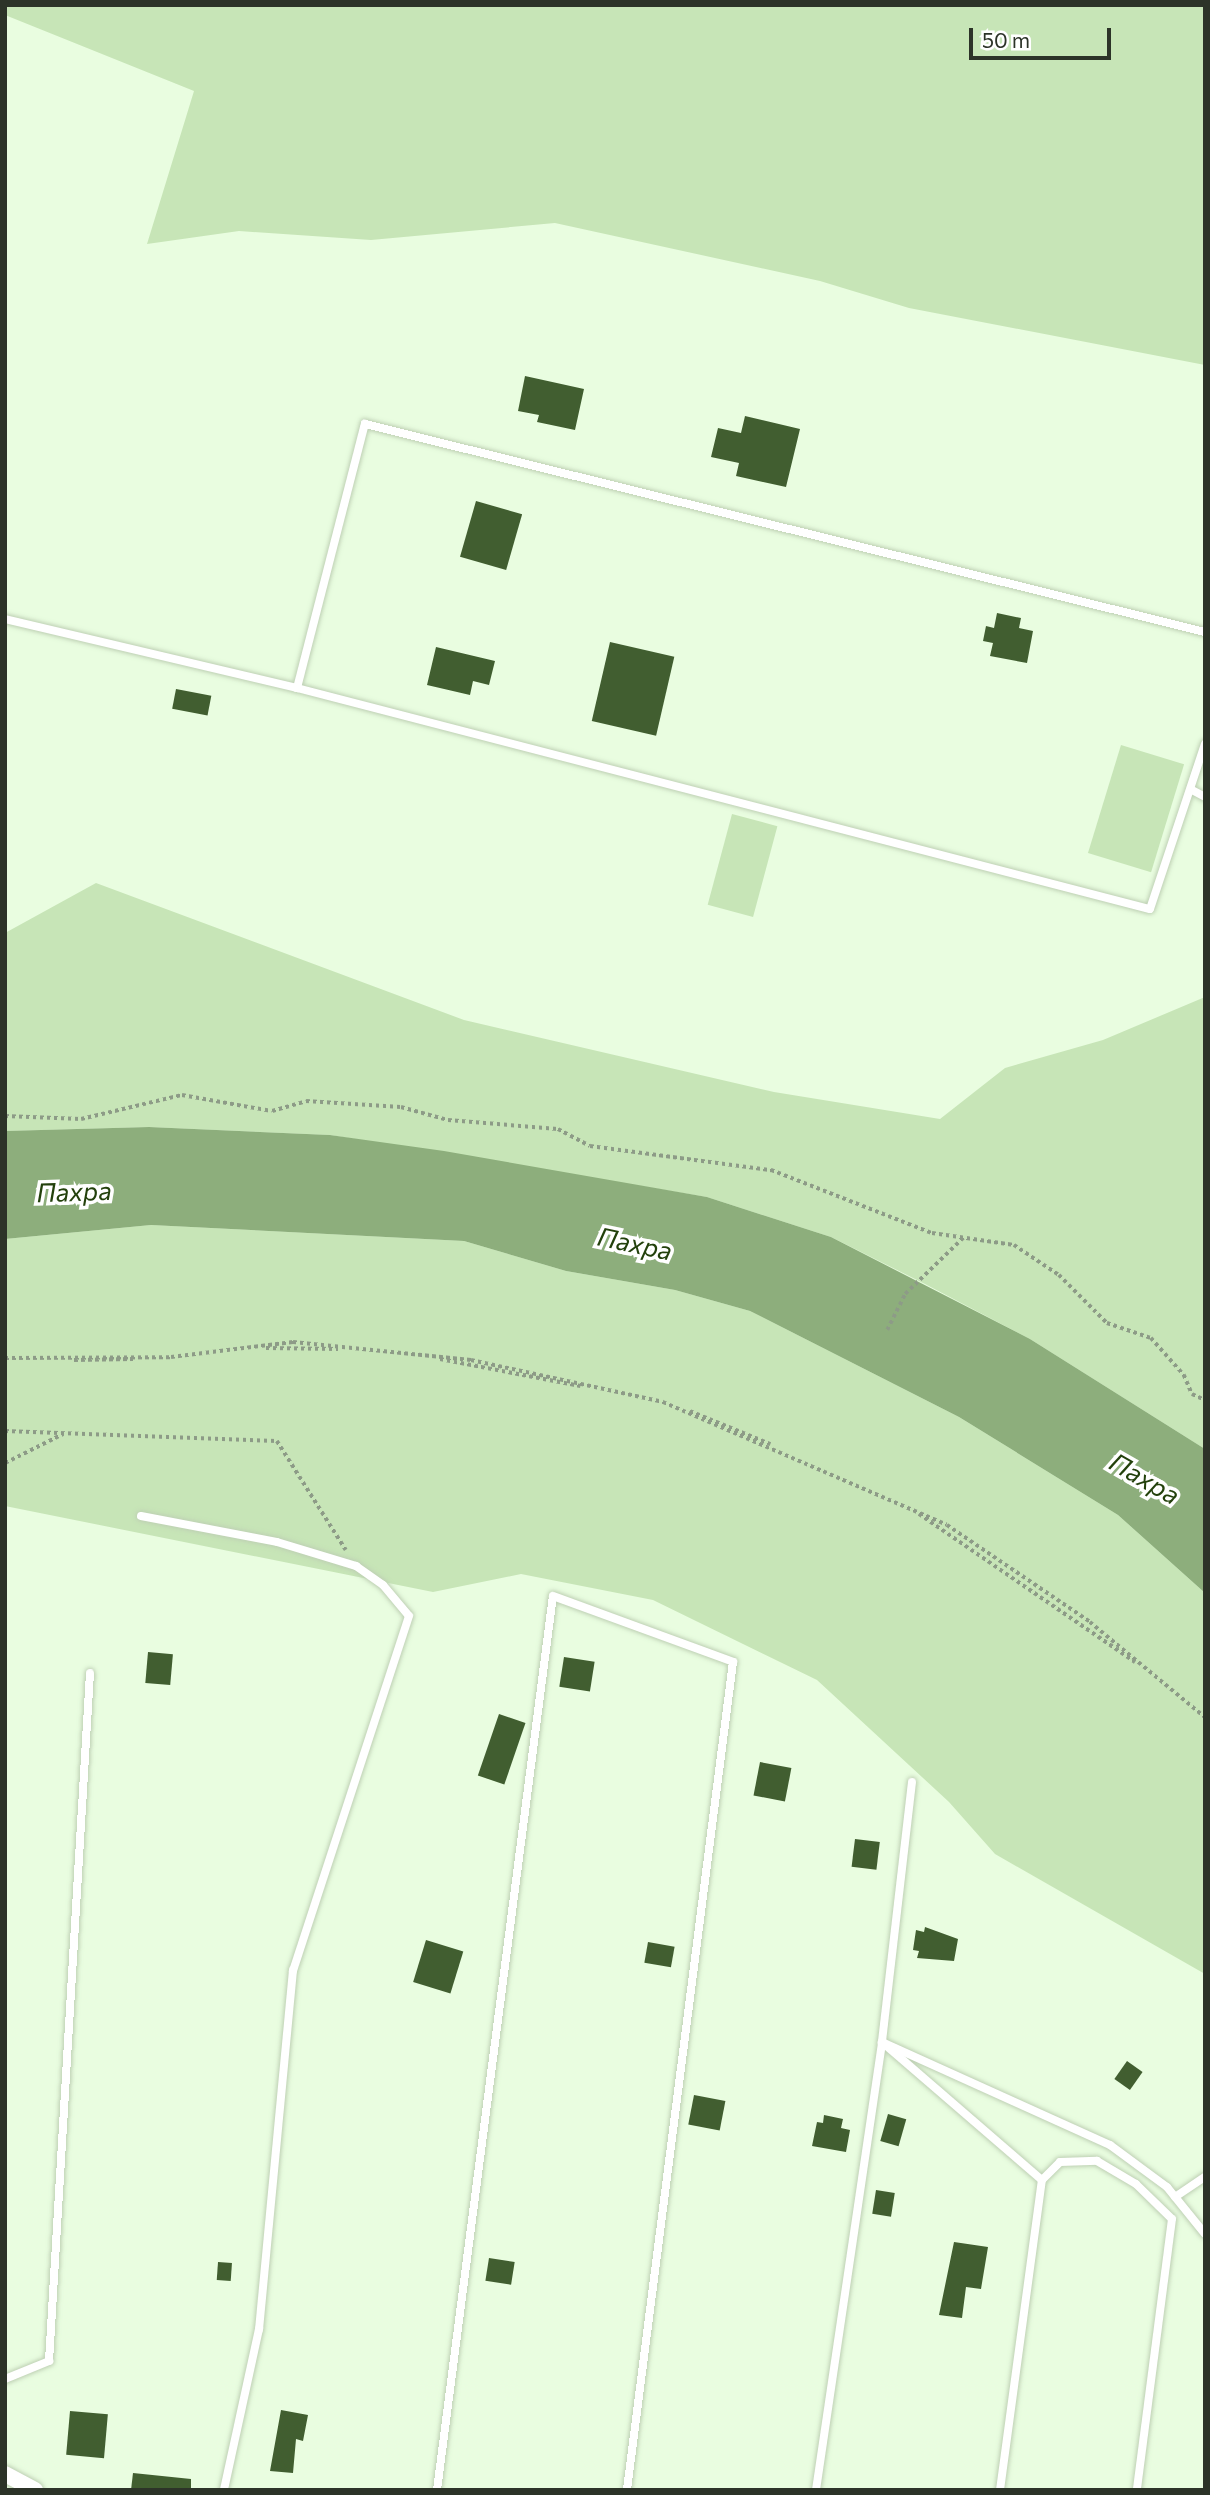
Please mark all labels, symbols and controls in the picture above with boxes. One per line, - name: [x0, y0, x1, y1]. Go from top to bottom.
- scale bar: [972, 14, 1114, 58]
- text: 50 m: [982, 27, 1030, 52]
- water label: Пахра: [36, 1174, 112, 1208]
- water label: Пахра: [595, 1220, 675, 1266]
- water label: Пахра: [1105, 1446, 1185, 1510]

